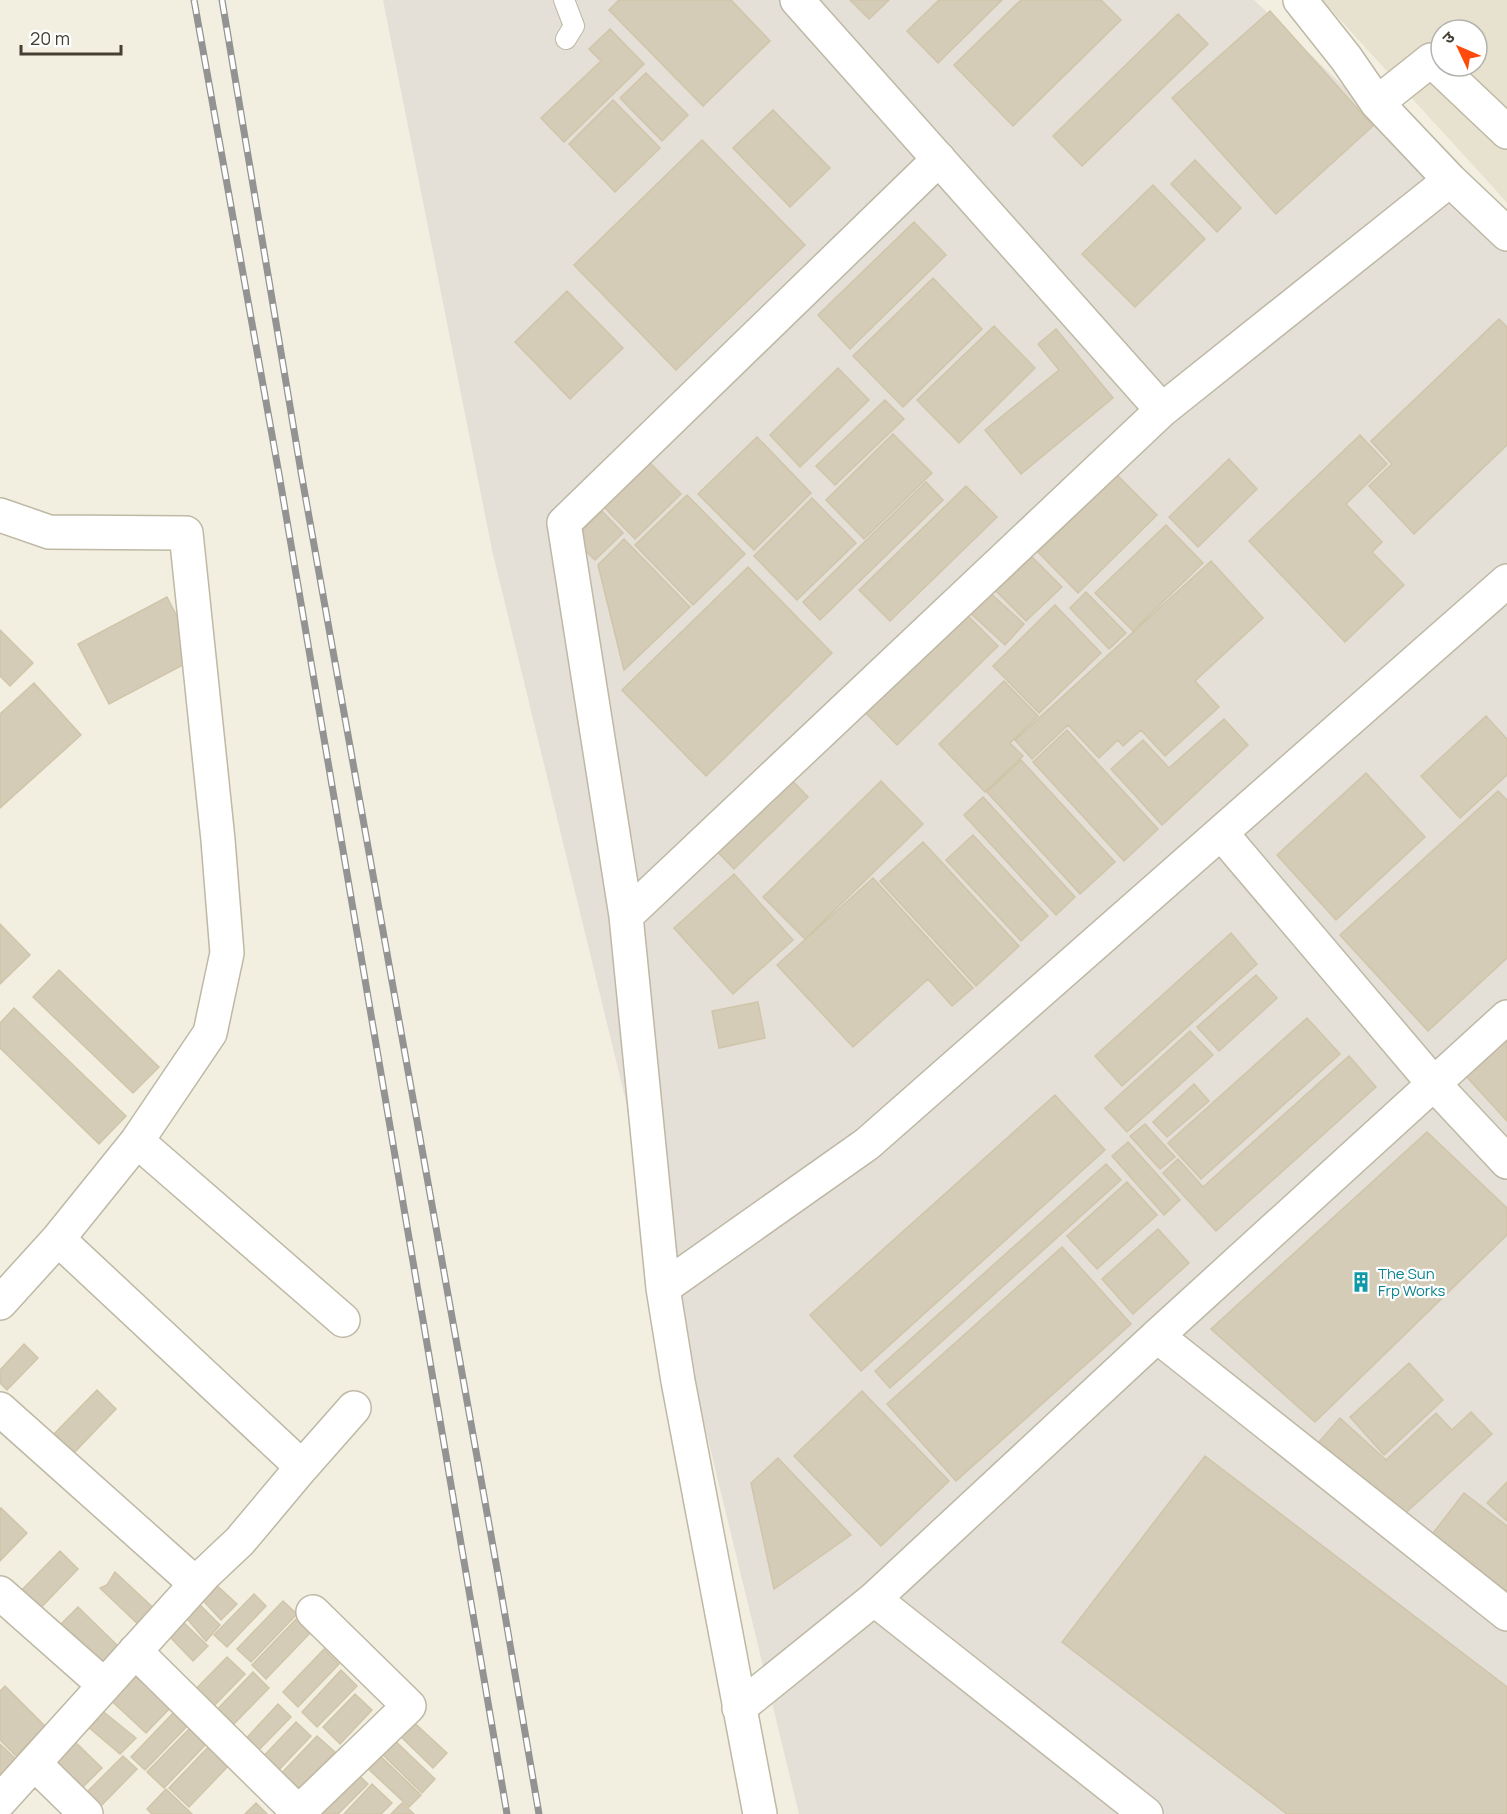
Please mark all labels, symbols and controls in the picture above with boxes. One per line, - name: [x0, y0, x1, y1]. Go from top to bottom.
- scale bar: [21, 18, 122, 56]
- north arrow: [1429, 18, 1489, 78]
- text: 20 m: [30, 26, 70, 50]
- text: उ: [1437, 26, 1460, 49]
- place label: The Sun Frp Works: [1378, 1263, 1446, 1301]
- building icon: The Sun Frp Works: [1349, 1270, 1373, 1294]

